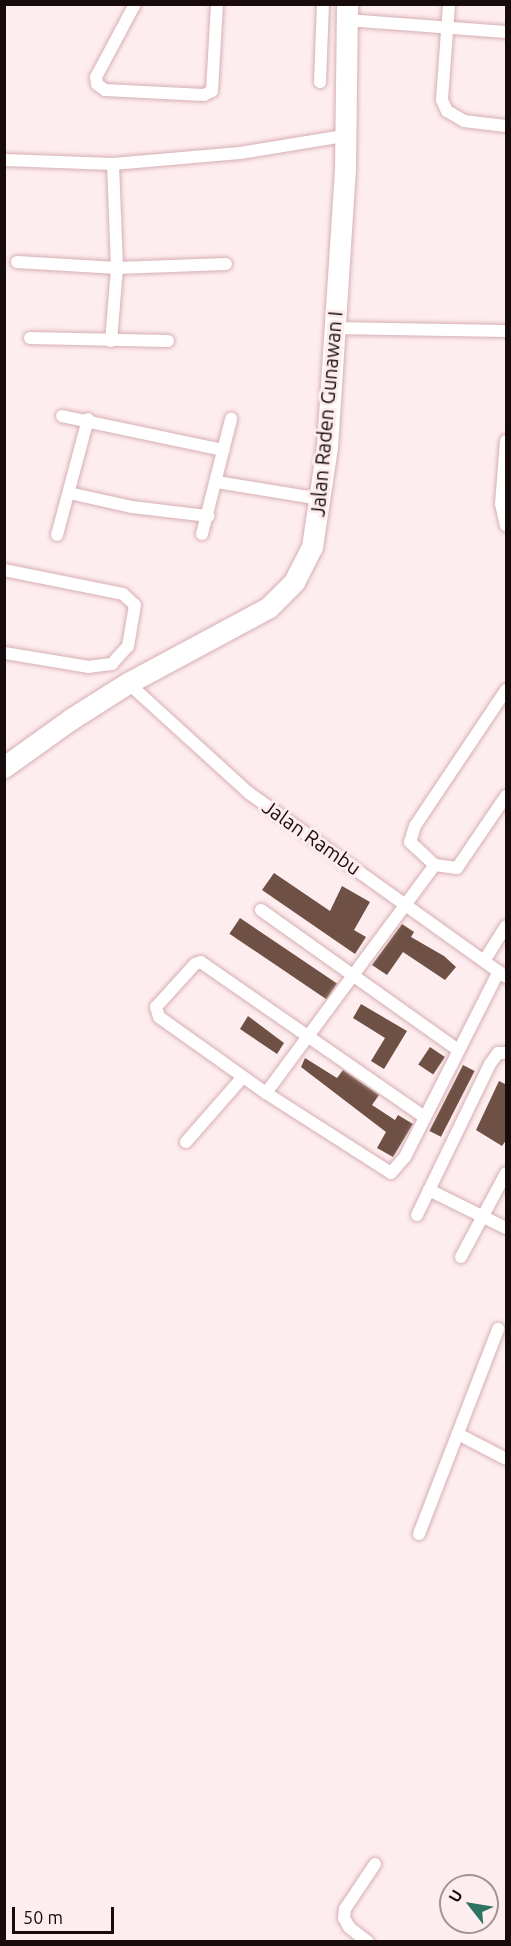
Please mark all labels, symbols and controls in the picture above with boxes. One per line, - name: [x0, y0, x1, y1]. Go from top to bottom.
- street label: Jalan Raden Gunawan I: [305, 310, 347, 518]
- street label: Jalan Rambu: [258, 794, 366, 880]
- north arrow: [439, 1874, 499, 1934]
- text: U: [445, 1886, 466, 1905]
- scale bar: [15, 1895, 117, 1933]
- text: 50 m: [23, 1907, 63, 1927]

